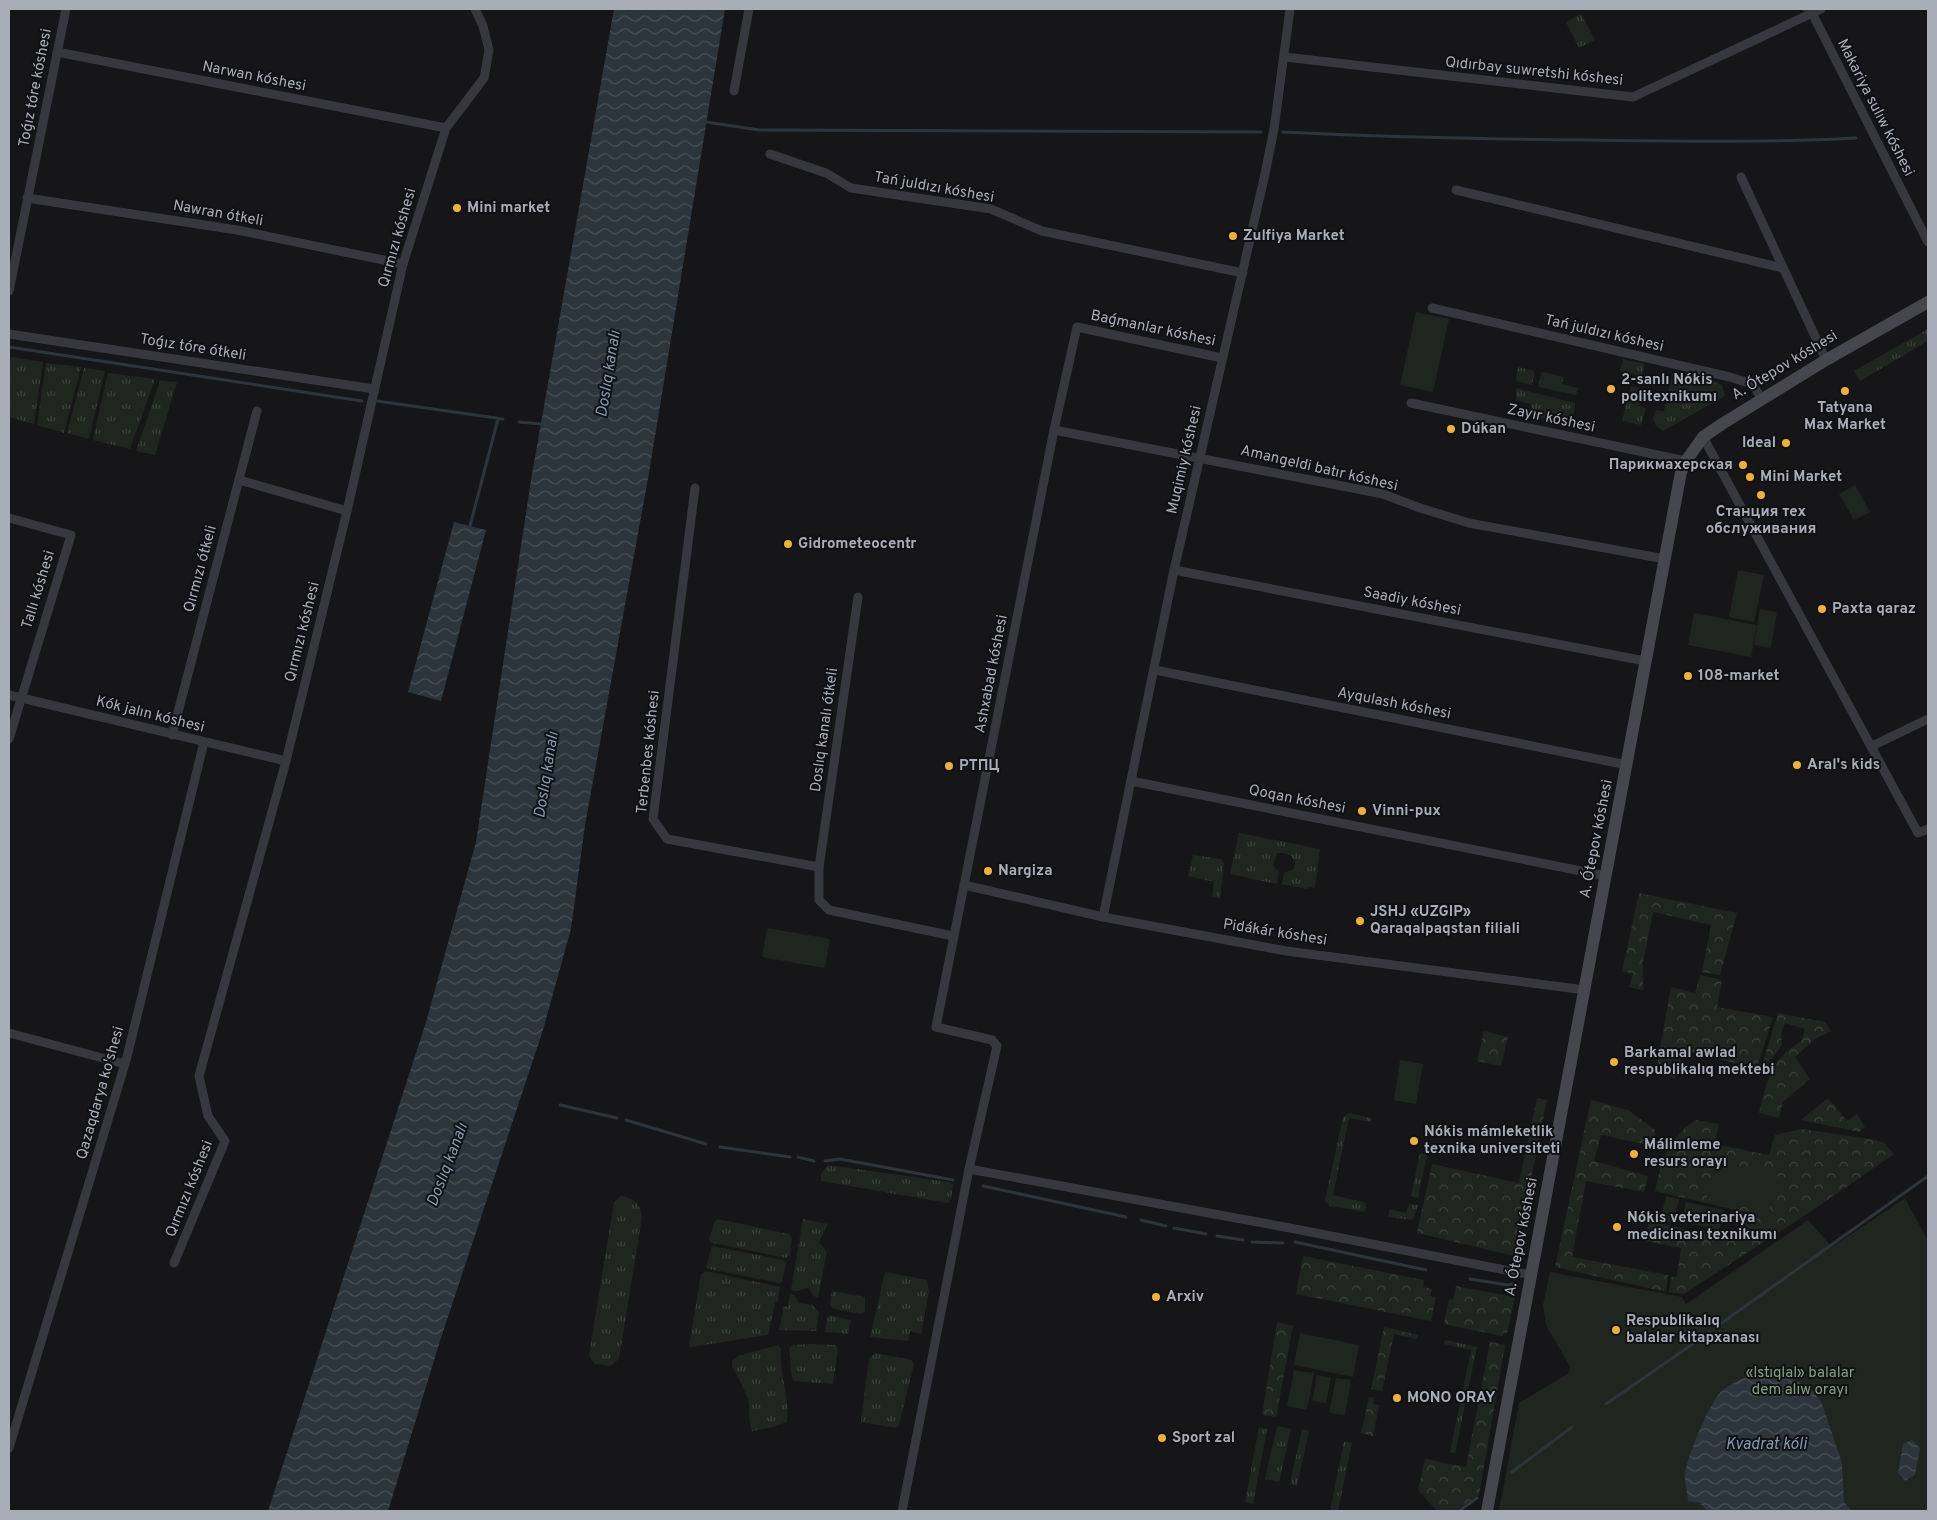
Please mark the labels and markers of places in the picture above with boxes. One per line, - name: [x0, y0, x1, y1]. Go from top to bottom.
- place label: Mini market: [467, 199, 550, 218]
- marker: Mini market: [451, 202, 463, 214]
- place label: Zulfiya Market: [1243, 227, 1345, 246]
- marker: Zulfiya Market: [1227, 230, 1239, 242]
- place label: 2-sanlı Nókis politexnikumı: [1621, 371, 1717, 407]
- marker: 2-sanlı Nókis politexnikumı: [1605, 383, 1617, 395]
- marker: Tatyana Max Market: [1839, 385, 1851, 397]
- place label: Tatyana Max Market: [1804, 399, 1886, 435]
- place label: Dúkan: [1461, 420, 1506, 439]
- marker: Dúkan: [1445, 423, 1457, 435]
- place label: Ideal: [1742, 434, 1776, 453]
- marker: Ideal: [1780, 437, 1792, 449]
- place label: Парикмахерская: [1609, 456, 1733, 475]
- marker: Парикмахерская: [1737, 459, 1749, 471]
- place label: Mini Market: [1760, 468, 1842, 487]
- marker: Mini Market: [1744, 471, 1756, 483]
- marker: Станция тех обслуживания: [1755, 489, 1767, 501]
- place label: Станция тех обслуживания: [1706, 503, 1816, 539]
- place label: Gidrometeocentr: [798, 535, 917, 554]
- marker: Gidrometeocentr: [782, 538, 794, 550]
- place label: Paxta qaraz: [1832, 600, 1916, 619]
- marker: Paxta qaraz: [1816, 603, 1828, 615]
- place label: 108-market: [1698, 667, 1779, 686]
- marker: 108-market: [1682, 670, 1694, 682]
- place label: Aral's kids: [1807, 756, 1880, 775]
- place label: РТПЦ: [959, 757, 1000, 776]
- marker: Aral's kids: [1791, 759, 1803, 771]
- marker: РТПЦ: [943, 760, 955, 772]
- place label: Vinni-pux: [1372, 802, 1441, 821]
- marker: Vinni-pux: [1356, 805, 1368, 817]
- place label: Nargiza: [998, 862, 1053, 881]
- marker: Nargiza: [982, 865, 994, 877]
- place label: JSHJ «UZGIP» Qaraqalpaqstan filiali: [1370, 903, 1520, 939]
- marker: JSHJ «UZGIP» Qaraqalpaqstan filiali: [1354, 915, 1366, 927]
- place label: Barkamal awlad respublikalıq mektebi: [1624, 1044, 1775, 1080]
- marker: Barkamal awlad respublikalıq mektebi: [1608, 1056, 1620, 1068]
- place label: Nókis mámleketlik texnika universiteti: [1424, 1123, 1560, 1159]
- marker: Nókis mámleketlik texnika universiteti: [1408, 1135, 1420, 1147]
- place label: Málimleme resurs orayı: [1644, 1136, 1727, 1172]
- marker: Málimleme resurs orayı: [1628, 1148, 1640, 1160]
- place label: Nókis veterinariya medicinası texnikumı: [1627, 1209, 1777, 1245]
- marker: Nókis veterinariya medicinası texnikumı: [1611, 1221, 1623, 1233]
- place label: Arxiv: [1166, 1288, 1204, 1307]
- marker: Arxiv: [1150, 1291, 1162, 1303]
- place label: Respublikalıq balalar kitapxanası: [1626, 1312, 1760, 1348]
- marker: Respublikalıq balalar kitapxanası: [1610, 1324, 1622, 1336]
- place label: MONO ORAY: [1407, 1389, 1496, 1408]
- marker: MONO ORAY: [1391, 1392, 1403, 1404]
- place label: Sport zal: [1172, 1429, 1235, 1448]
- marker: Sport zal: [1156, 1432, 1168, 1444]

